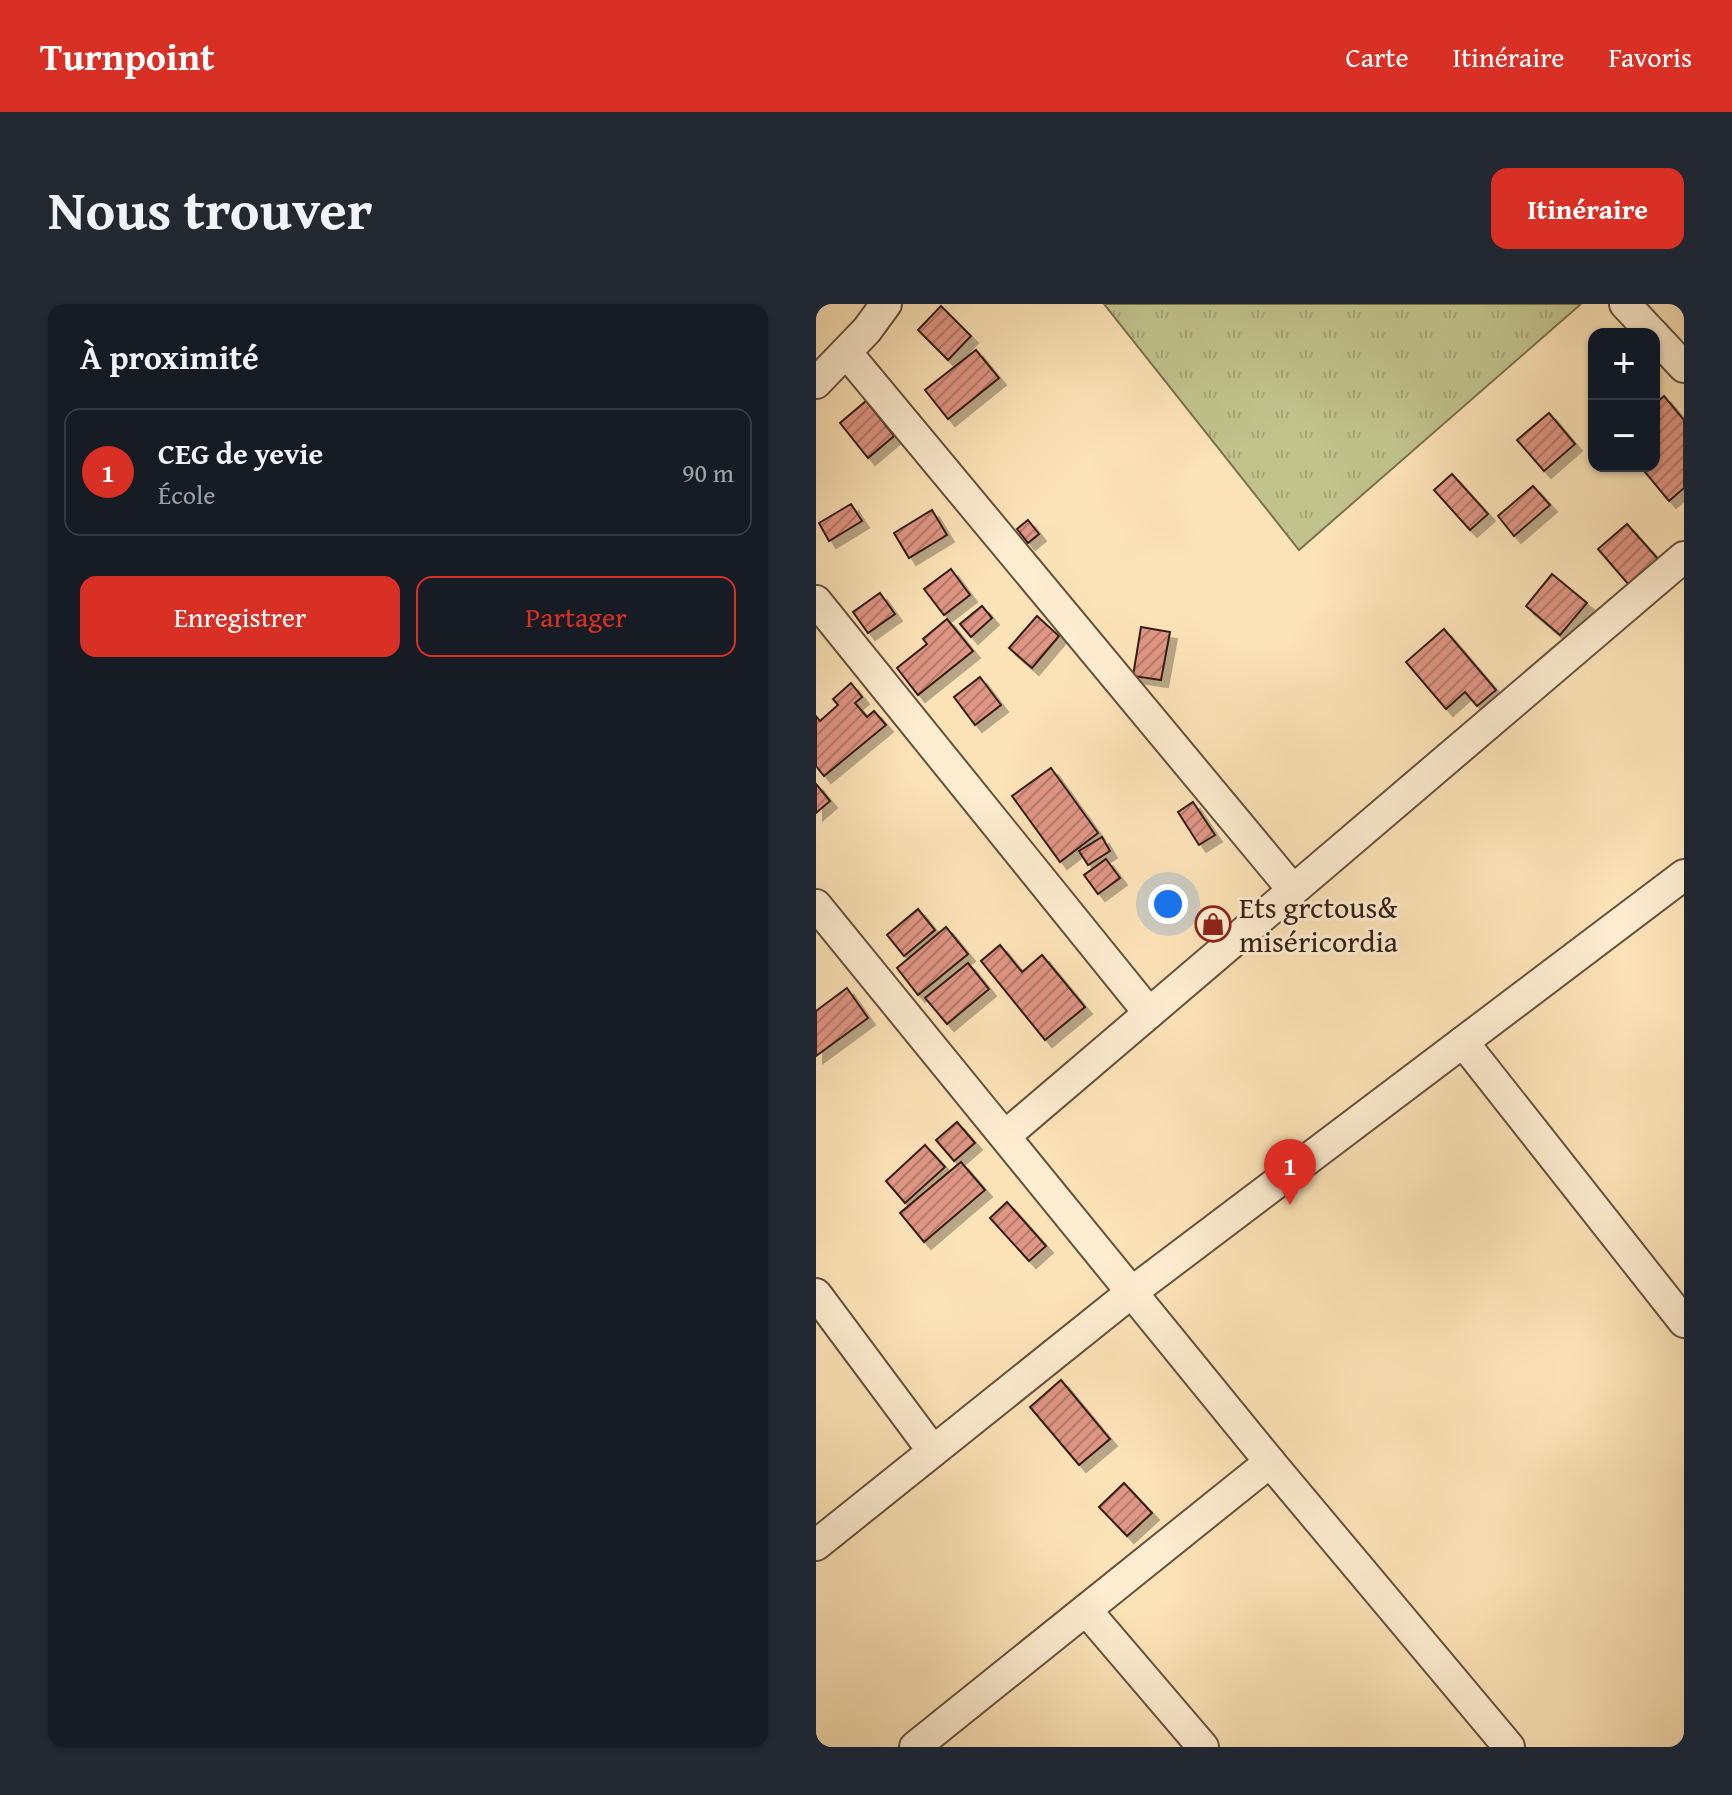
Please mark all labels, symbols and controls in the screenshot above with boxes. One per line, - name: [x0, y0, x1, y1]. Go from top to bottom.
- text: Turnpoint: [40, 28, 215, 84]
- text: Carte: [1346, 36, 1409, 77]
- text: Itinéraire: [1453, 36, 1564, 77]
- text: Favoris: [1608, 36, 1692, 77]
- text: Nous trouver: [48, 167, 372, 250]
- button: Itinéraire: [1491, 168, 1684, 249]
- map controls: [1588, 328, 1660, 472]
- button: +: [1588, 328, 1660, 400]
- text: À proximité: [80, 332, 259, 381]
- button: −: [1588, 400, 1660, 472]
- text: CEG de yevie: [158, 431, 323, 475]
- text: 1: [101, 453, 115, 492]
- text: 90 m: [682, 453, 734, 492]
- text: École: [158, 475, 215, 514]
- button: Enregistrer: [80, 576, 400, 657]
- button: Partager: [416, 576, 736, 657]
- your location: [1148, 884, 1188, 924]
- place label: Ets grctous& miséricordia: [1239, 885, 1398, 963]
- shop icon: Ets grctous& miséricordia: [1194, 905, 1232, 943]
- pin: 1: [1264, 1139, 1316, 1205]

